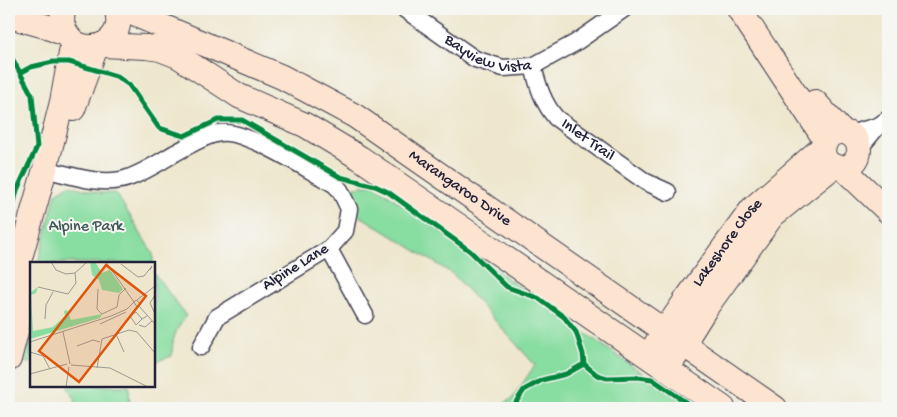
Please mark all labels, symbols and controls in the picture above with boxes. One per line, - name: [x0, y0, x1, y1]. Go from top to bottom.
- street label: Bayview Vista: [440, 30, 533, 78]
- street label: Inlet Trail: [557, 115, 618, 166]
- street label: Marangaroo Drive: [404, 146, 515, 232]
- street label: Lakeshore Close: [689, 194, 767, 291]
- park label: Alpine Park: [49, 218, 125, 237]
- street label: Alpine Lane: [259, 240, 333, 296]
- inset map: [30, 262, 155, 387]

